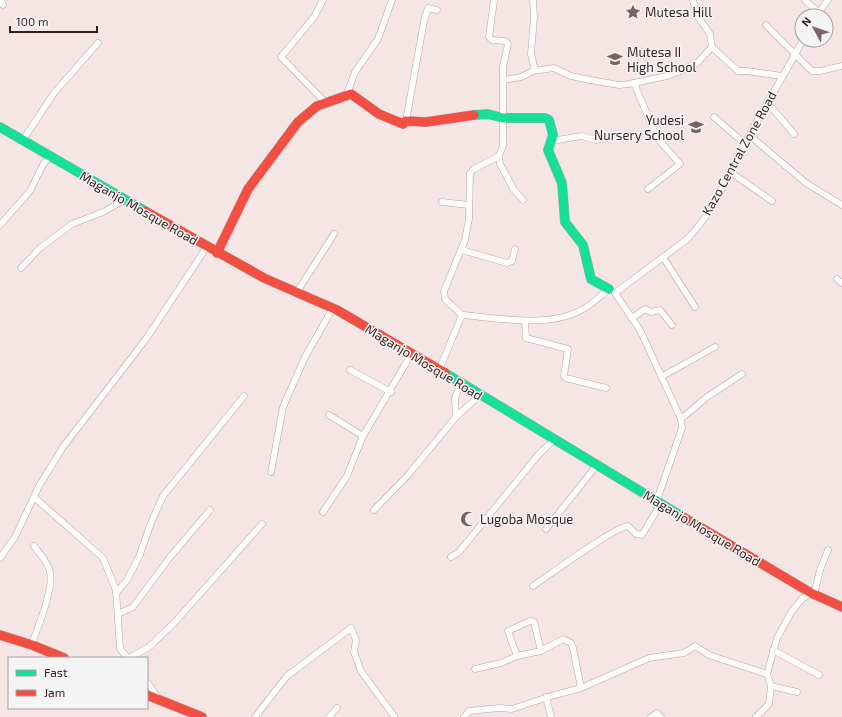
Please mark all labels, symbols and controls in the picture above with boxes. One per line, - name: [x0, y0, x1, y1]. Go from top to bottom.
- place icon: Mutesa Hill: [624, 3, 642, 21]
- place label: Mutesa Hill: [645, 4, 712, 20]
- scale bar: [10, 8, 97, 34]
- north arrow: [794, 8, 834, 48]
- text: 100 m: [16, 14, 48, 28]
- text: N: [798, 14, 814, 28]
- place label: Mutesa II High School: [627, 44, 697, 75]
- school or university icon: Mutesa II High School: [606, 50, 624, 68]
- street label: Kazo Central Zone Road: [698, 88, 780, 218]
- place label: Yudesi Nursery School: [594, 112, 684, 143]
- school or university icon: Yudesi Nursery School: [687, 118, 705, 136]
- street label: Maganjo Mosque Road: [77, 168, 201, 248]
- street label: Maganjo Mosque Road: [362, 321, 486, 403]
- street label: Maganjo Mosque Road: [640, 487, 764, 569]
- mosque icon: Lugoba Mosque: [459, 510, 477, 528]
- place label: Lugoba Mosque: [480, 511, 573, 527]
- legend: [8, 657, 148, 709]
- text: Fast: [44, 665, 68, 679]
- text: Jam: [44, 685, 65, 699]

